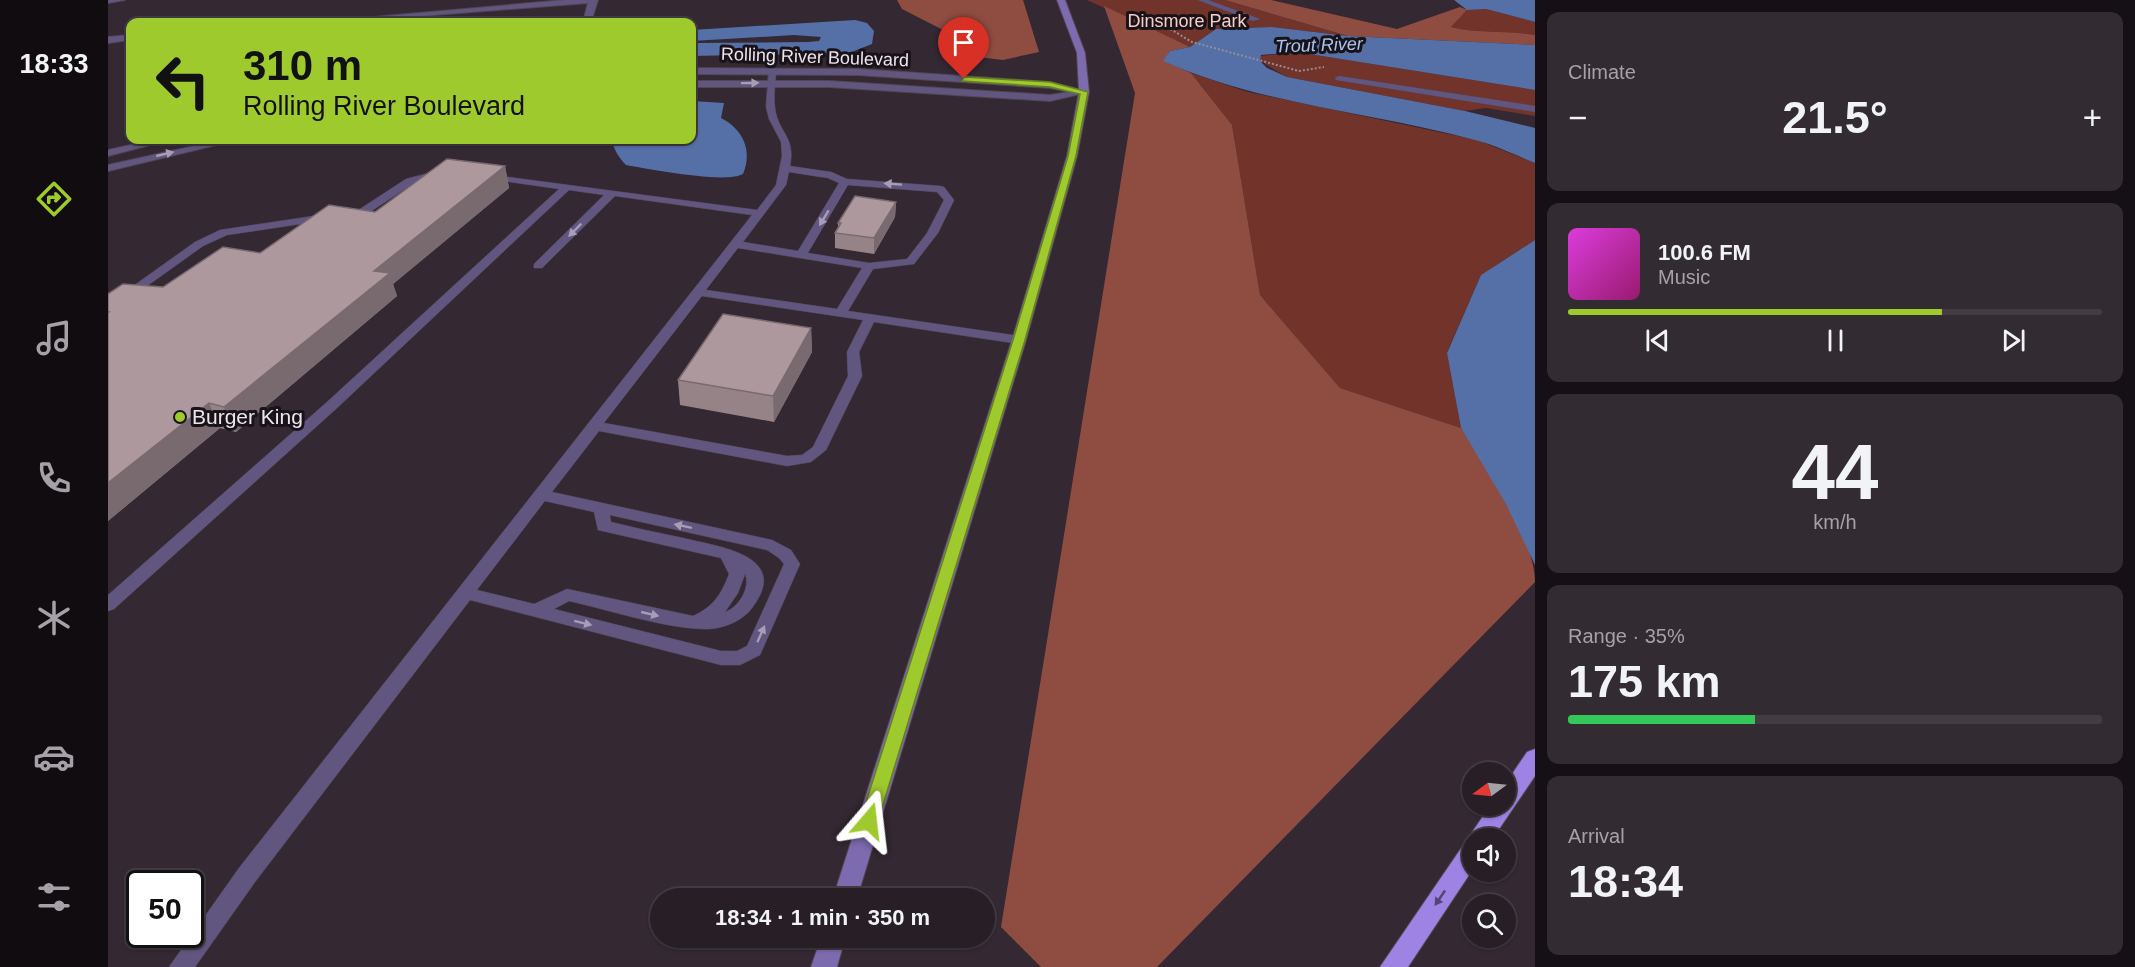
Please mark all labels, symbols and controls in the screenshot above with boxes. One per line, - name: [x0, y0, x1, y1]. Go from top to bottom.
- park label: Dinsmore Park: [1127, 11, 1248, 31]
- pin: [938, 17, 989, 79]
- icon: arrive: [947, 26, 980, 59]
- water label: Trout River: [1275, 33, 1364, 57]
- icon: left: [144, 42, 222, 120]
- text: 310 m: [243, 42, 362, 89]
- street label: Rolling River Boulevard: [721, 44, 909, 70]
- text: 18:33: [19, 49, 89, 79]
- text: Climate: [1568, 61, 1636, 83]
- one-way arrow: [740, 78, 759, 88]
- text: Rolling River Boulevard: [243, 91, 525, 121]
- text: 21.5°: [1782, 92, 1888, 143]
- text: −: [1568, 99, 1587, 136]
- text: +: [2083, 99, 2102, 136]
- one-way arrow: [156, 149, 174, 159]
- icon: directions: [33, 178, 75, 220]
- one-way arrow: [883, 179, 902, 189]
- one-way arrow: [818, 210, 829, 226]
- one-way arrow: [568, 223, 582, 237]
- text: 100.6 FM: [1658, 240, 1751, 265]
- text: Music: [1658, 266, 1710, 288]
- icon: music: [33, 317, 75, 359]
- icon: previous: [1641, 324, 1674, 357]
- icon: pause: [1819, 324, 1852, 357]
- icon: next: [1997, 324, 2030, 357]
- place label: Burger King: [192, 405, 303, 428]
- marker: Burger King: [173, 410, 187, 424]
- text: 44: [1792, 428, 1878, 516]
- icon: phone: [33, 457, 75, 499]
- text: km/h: [1813, 511, 1857, 533]
- one-way arrow: [674, 521, 692, 531]
- icon: climate: [33, 597, 75, 639]
- one-way arrow: [641, 609, 660, 619]
- one-way arrow: [574, 619, 592, 629]
- one-way arrow: [757, 625, 766, 643]
- text: Range · 35%: [1568, 625, 1685, 647]
- text: 175 km: [1568, 656, 1721, 707]
- icon: car: [33, 736, 75, 778]
- north arrow: [1462, 762, 1516, 816]
- map controls: [1462, 762, 1516, 948]
- position arrow: [837, 789, 901, 853]
- text: Arrival: [1568, 825, 1625, 847]
- button: sound: [1462, 828, 1516, 882]
- text: 18:34: [1568, 856, 1683, 907]
- speed limit sign: 50: [126, 870, 204, 948]
- icon: filters: [33, 876, 75, 918]
- one-way arrow: [1434, 889, 1446, 905]
- button: search: [1462, 894, 1516, 948]
- text: 18:34 · 1 min · 350 m: [715, 905, 930, 930]

